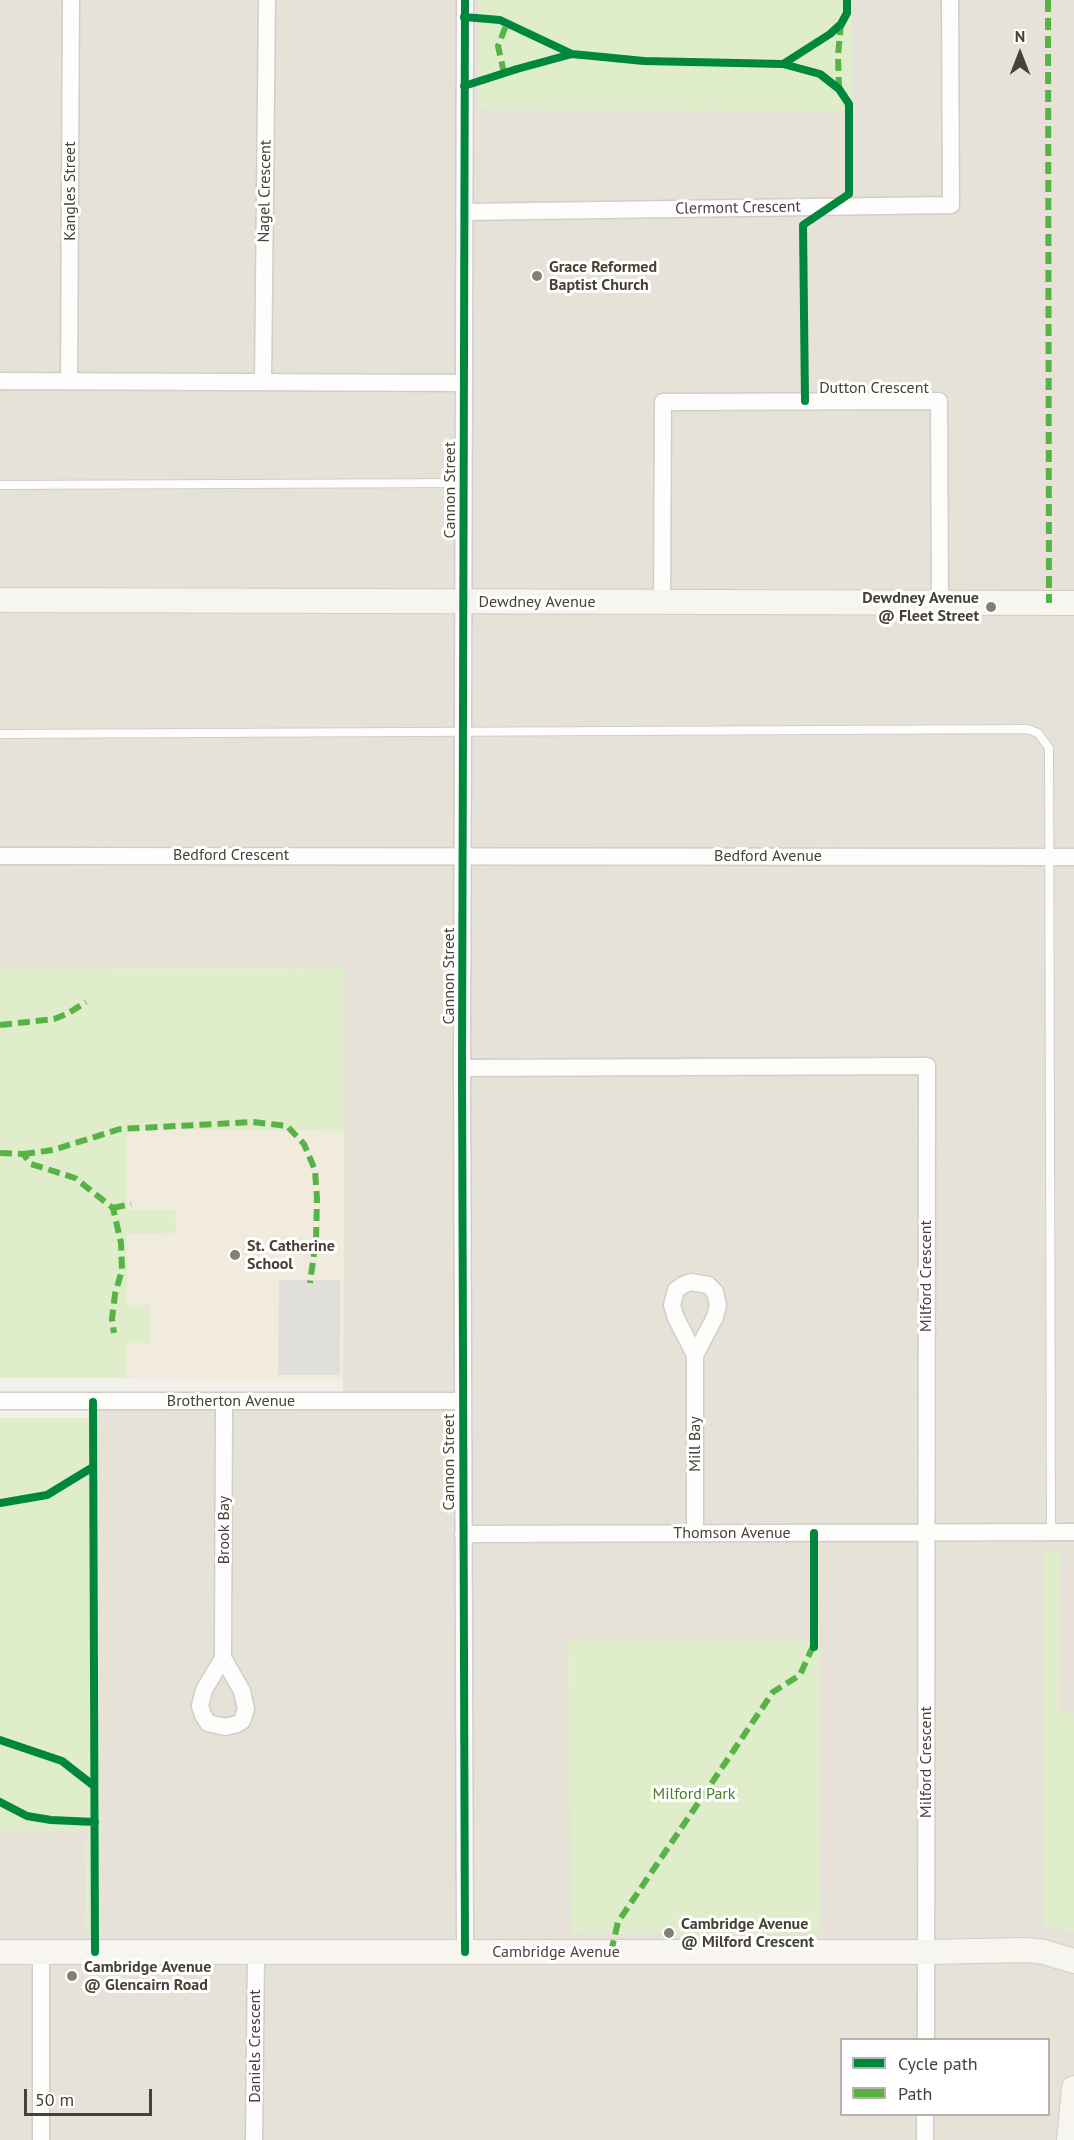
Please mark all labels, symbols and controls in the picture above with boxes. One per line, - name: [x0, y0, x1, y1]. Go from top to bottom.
- north arrow: [990, 24, 1050, 84]
- text: N: [1015, 26, 1025, 46]
- street label: Nagel Crescent: [255, 139, 275, 243]
- street label: Kangles Street: [60, 141, 80, 241]
- street label: Clermont Crescent: [675, 197, 801, 219]
- place label: Grace Reformed Baptist Church: [549, 257, 657, 295]
- marker: Grace Reformed Baptist Church: [530, 269, 544, 283]
- street label: Dutton Crescent: [819, 378, 929, 398]
- street label: Cannon Street: [440, 442, 460, 538]
- place label: Dewdney Avenue @ Fleet Street: [862, 588, 979, 626]
- street label: Dewdney Avenue: [478, 592, 596, 612]
- marker: Dewdney Avenue @ Fleet Street: [984, 600, 998, 614]
- street label: Bedford Crescent: [173, 845, 289, 865]
- street label: Bedford Avenue: [714, 846, 822, 866]
- street label: Cannon Street: [439, 928, 459, 1024]
- street label: Milford Crescent: [916, 1220, 936, 1332]
- place label: St. Catherine School: [247, 1236, 335, 1274]
- marker: St. Catherine School: [228, 1248, 242, 1262]
- street label: Brotherton Avenue: [167, 1391, 295, 1411]
- street label: Cannon Street: [439, 1414, 459, 1510]
- street label: Mill Bay: [685, 1416, 705, 1472]
- street label: Brook Bay: [214, 1496, 234, 1564]
- street label: Thomson Avenue: [673, 1523, 791, 1543]
- street label: Milford Crescent: [916, 1706, 936, 1818]
- park label: Milford Park: [653, 1784, 735, 1804]
- place label: Cambridge Avenue @ Milford Crescent: [681, 1914, 814, 1952]
- marker: Cambridge Avenue @ Milford Crescent: [662, 1926, 676, 1940]
- street label: Cambridge Avenue: [492, 1942, 620, 1962]
- place label: Cambridge Avenue @ Glencairn Road: [84, 1957, 211, 1995]
- marker: Cambridge Avenue @ Glencairn Road: [65, 1969, 79, 1983]
- street label: Daniels Crescent: [245, 1989, 265, 2103]
- legend: [840, 2038, 1050, 2116]
- text: Cycle path: [898, 2052, 978, 2075]
- scale bar: [27, 2077, 154, 2115]
- text: Path: [898, 2082, 932, 2105]
- text: 50 m: [35, 2088, 74, 2111]

